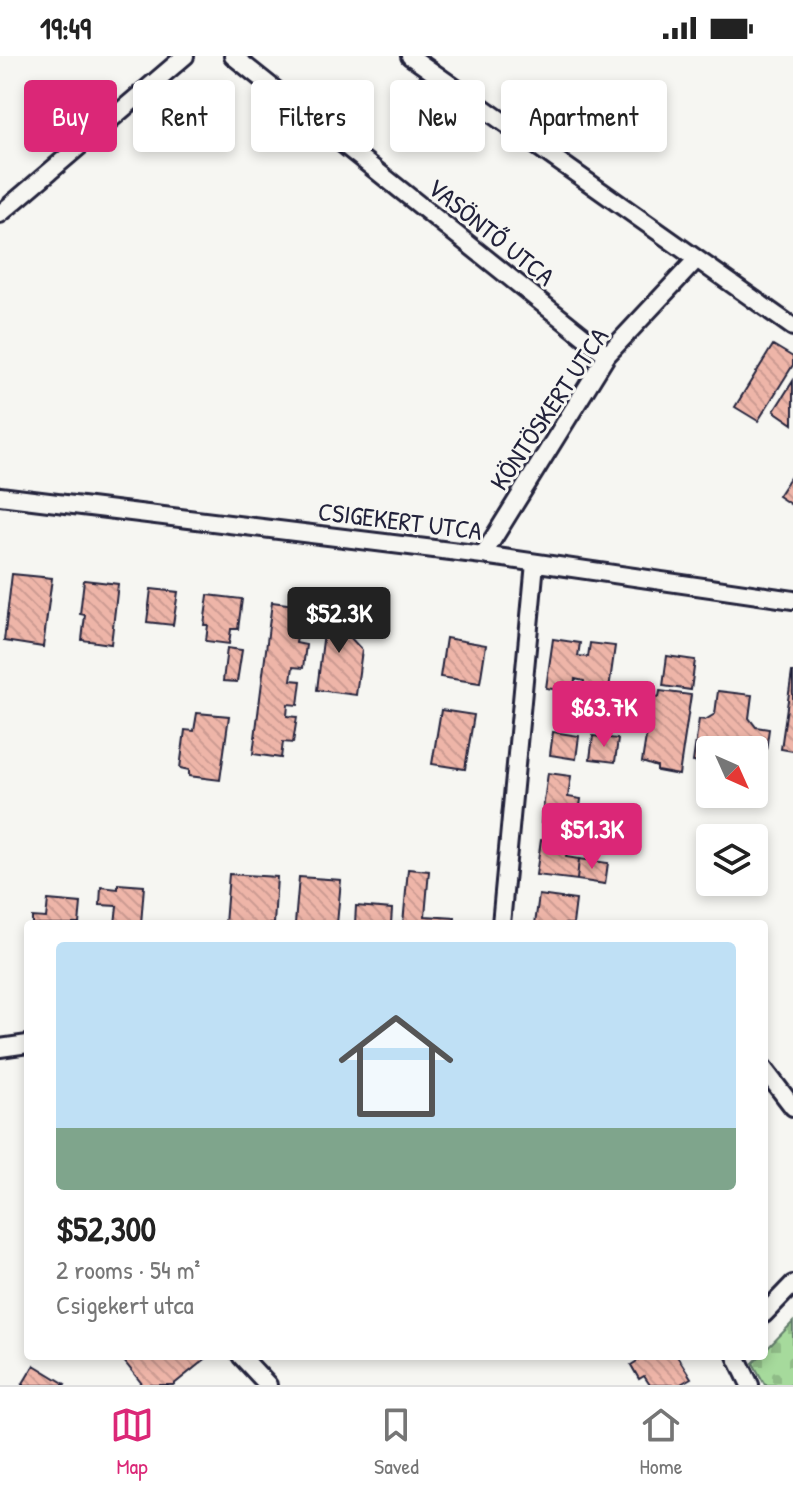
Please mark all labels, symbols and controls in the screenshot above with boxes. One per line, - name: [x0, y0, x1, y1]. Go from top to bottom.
- text: 19:49: [40, 8, 91, 48]
- chip: Buy: [24, 80, 117, 152]
- chip: Rent: [133, 80, 235, 152]
- chip: Filters: [251, 80, 374, 152]
- chip: New: [390, 80, 485, 152]
- chip: Apartment: [501, 80, 667, 152]
- street label: VASÖNTŐ UTCA: [421, 170, 562, 294]
- street label: KÖNTÖSKERT UTCA: [481, 320, 616, 497]
- street label: CSIGEKERT UTCA: [316, 493, 484, 548]
- pin: $52.3K: [274, 587, 404, 655]
- text: $52.3K: [305, 595, 373, 630]
- pin: $63.7K: [539, 681, 669, 749]
- text: $63.7K: [570, 689, 638, 724]
- north arrow: [696, 736, 768, 808]
- map controls: [696, 736, 768, 896]
- pin: $51.3K: [527, 803, 657, 871]
- text: $51.3K: [560, 811, 624, 846]
- button: layers: [696, 824, 768, 896]
- icon: home: [324, 994, 468, 1138]
- text: $52,300: [56, 1206, 156, 1252]
- text: 2 rooms · 54 m²: [56, 1252, 200, 1287]
- text: Csigekert utca: [56, 1287, 194, 1322]
- tab: Map: [110, 1403, 154, 1481]
- tab: Saved: [374, 1403, 419, 1481]
- tab: Home: [639, 1403, 683, 1481]

